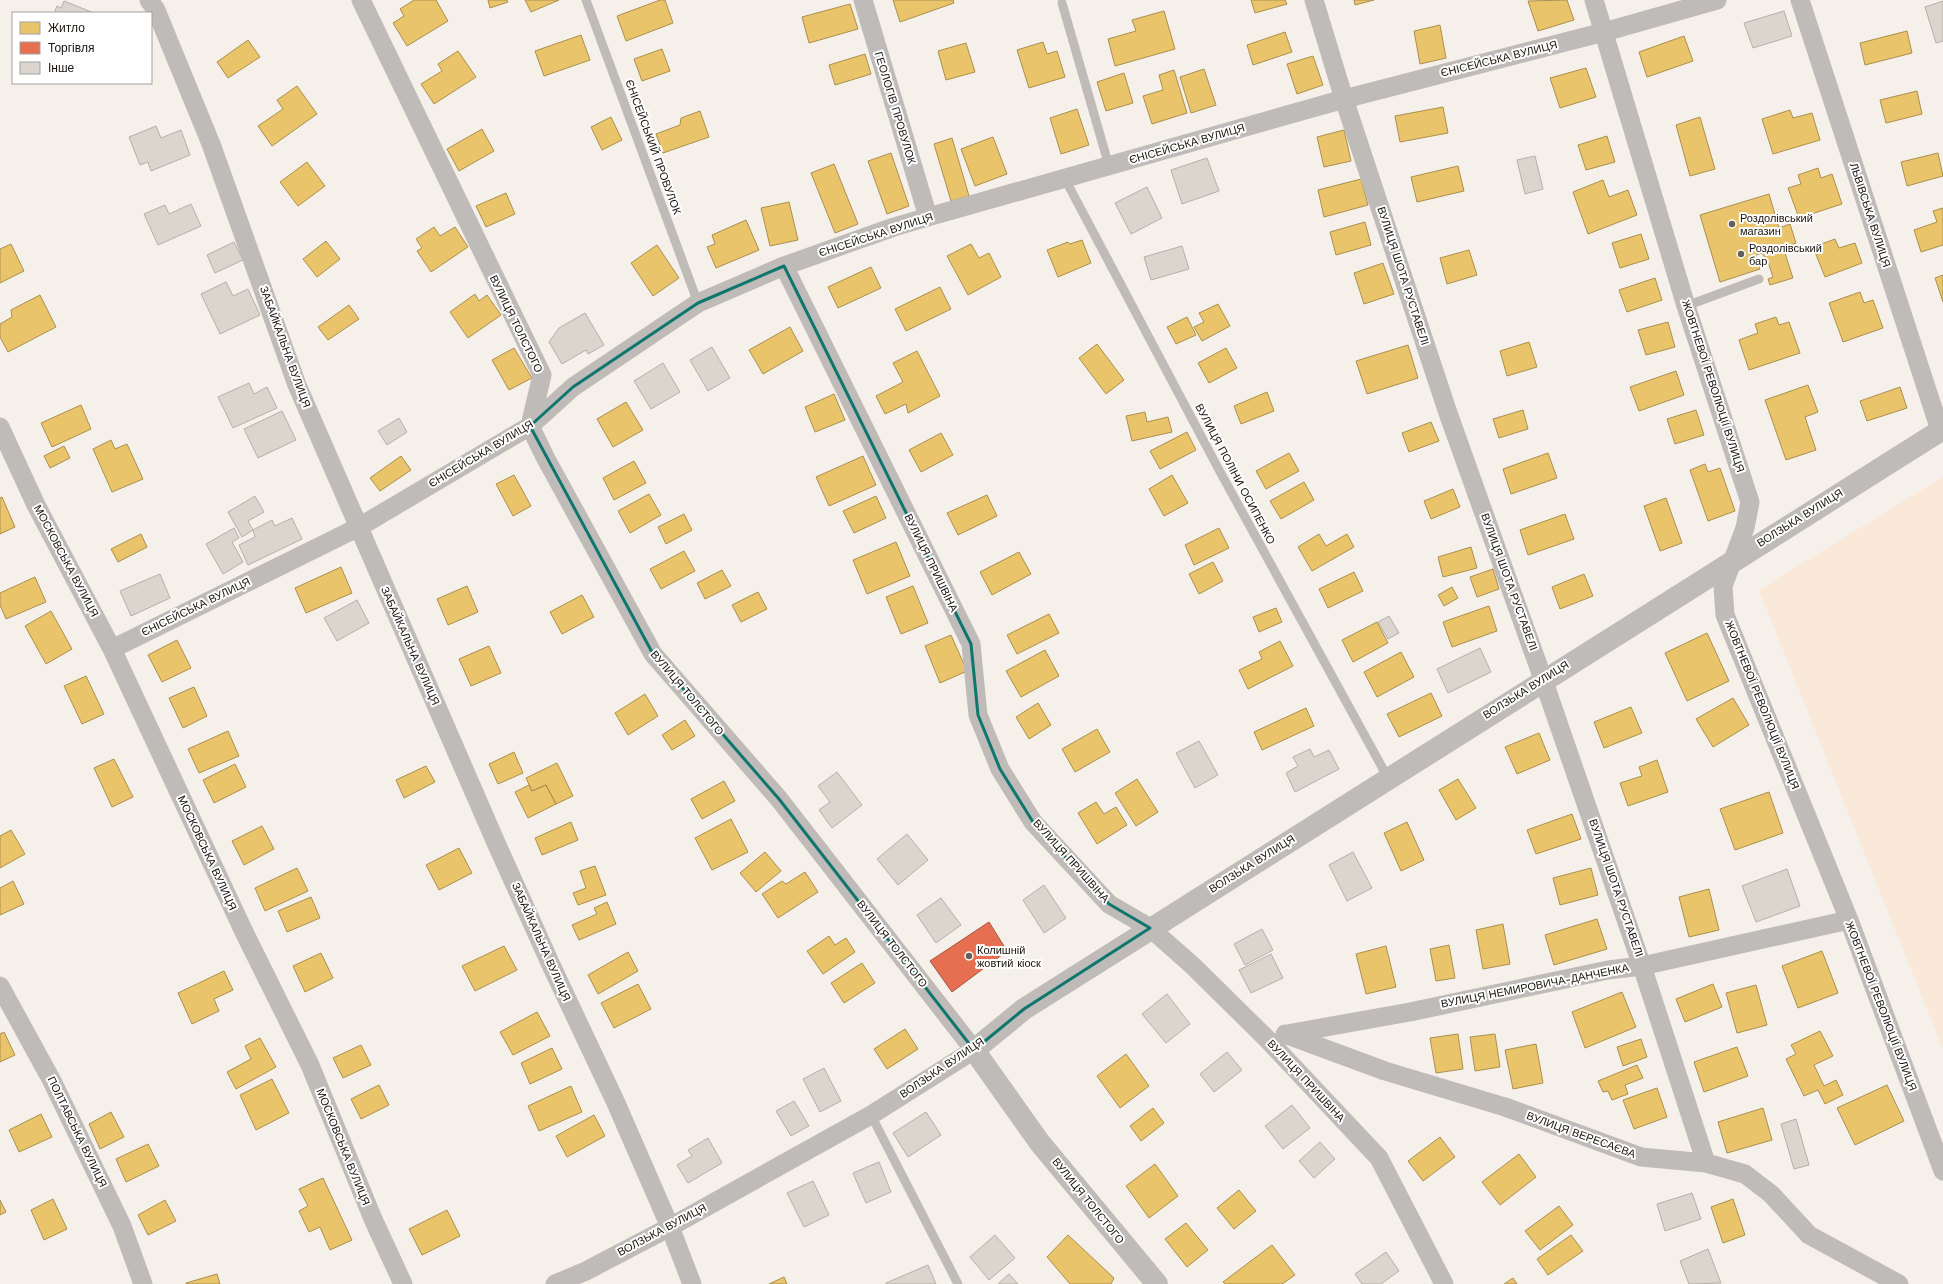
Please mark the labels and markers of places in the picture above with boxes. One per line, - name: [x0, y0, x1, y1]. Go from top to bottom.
- place label: Роздолівський магазин: [1740, 212, 1813, 238]
- marker: Роздолівський магазин: [1727, 219, 1737, 229]
- place label: Роздолівський бар: [1749, 242, 1822, 268]
- marker: Роздолівський бар: [1736, 249, 1746, 259]
- place label: Колишній жовтий кіоск: [977, 944, 1041, 970]
- marker: Колишній жовтий кіоск: [964, 951, 974, 961]

